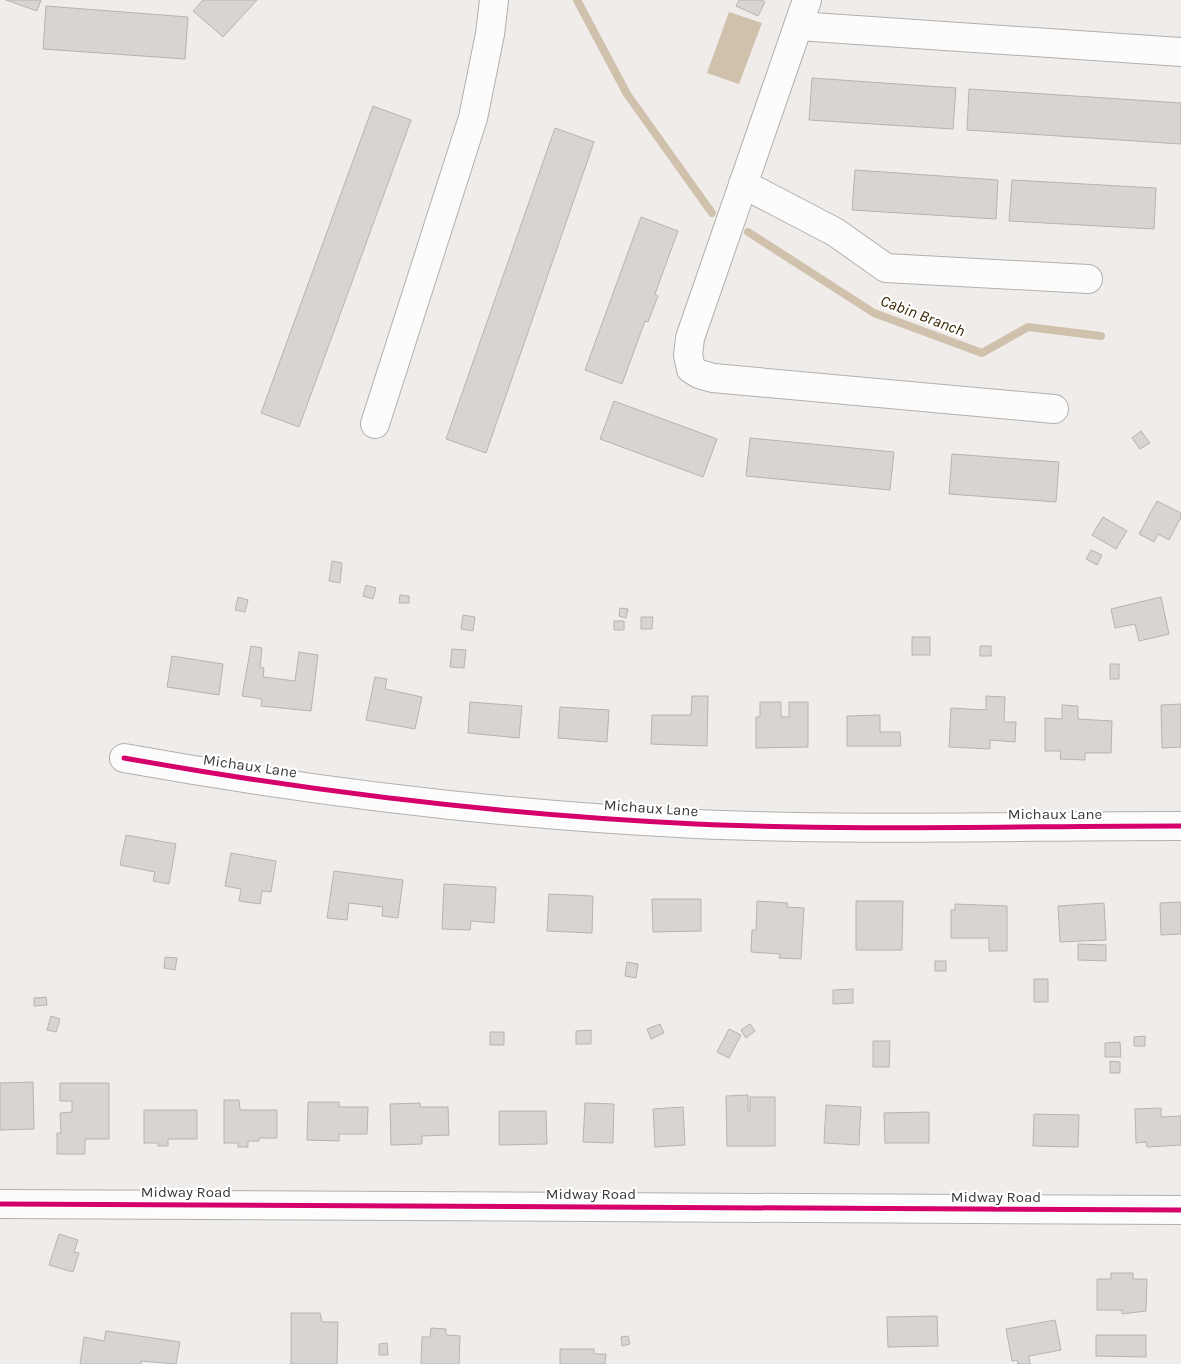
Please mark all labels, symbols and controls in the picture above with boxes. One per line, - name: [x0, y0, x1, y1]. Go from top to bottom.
- water label: Cabin Branch: [878, 291, 968, 340]
- street label: Michaux Lane: [202, 751, 298, 781]
- street label: Michaux Lane: [603, 796, 699, 820]
- street label: Michaux Lane: [1008, 805, 1102, 823]
- street label: Midway Road: [141, 1183, 231, 1201]
- street label: Midway Road: [546, 1185, 636, 1203]
- street label: Midway Road: [951, 1188, 1041, 1206]

